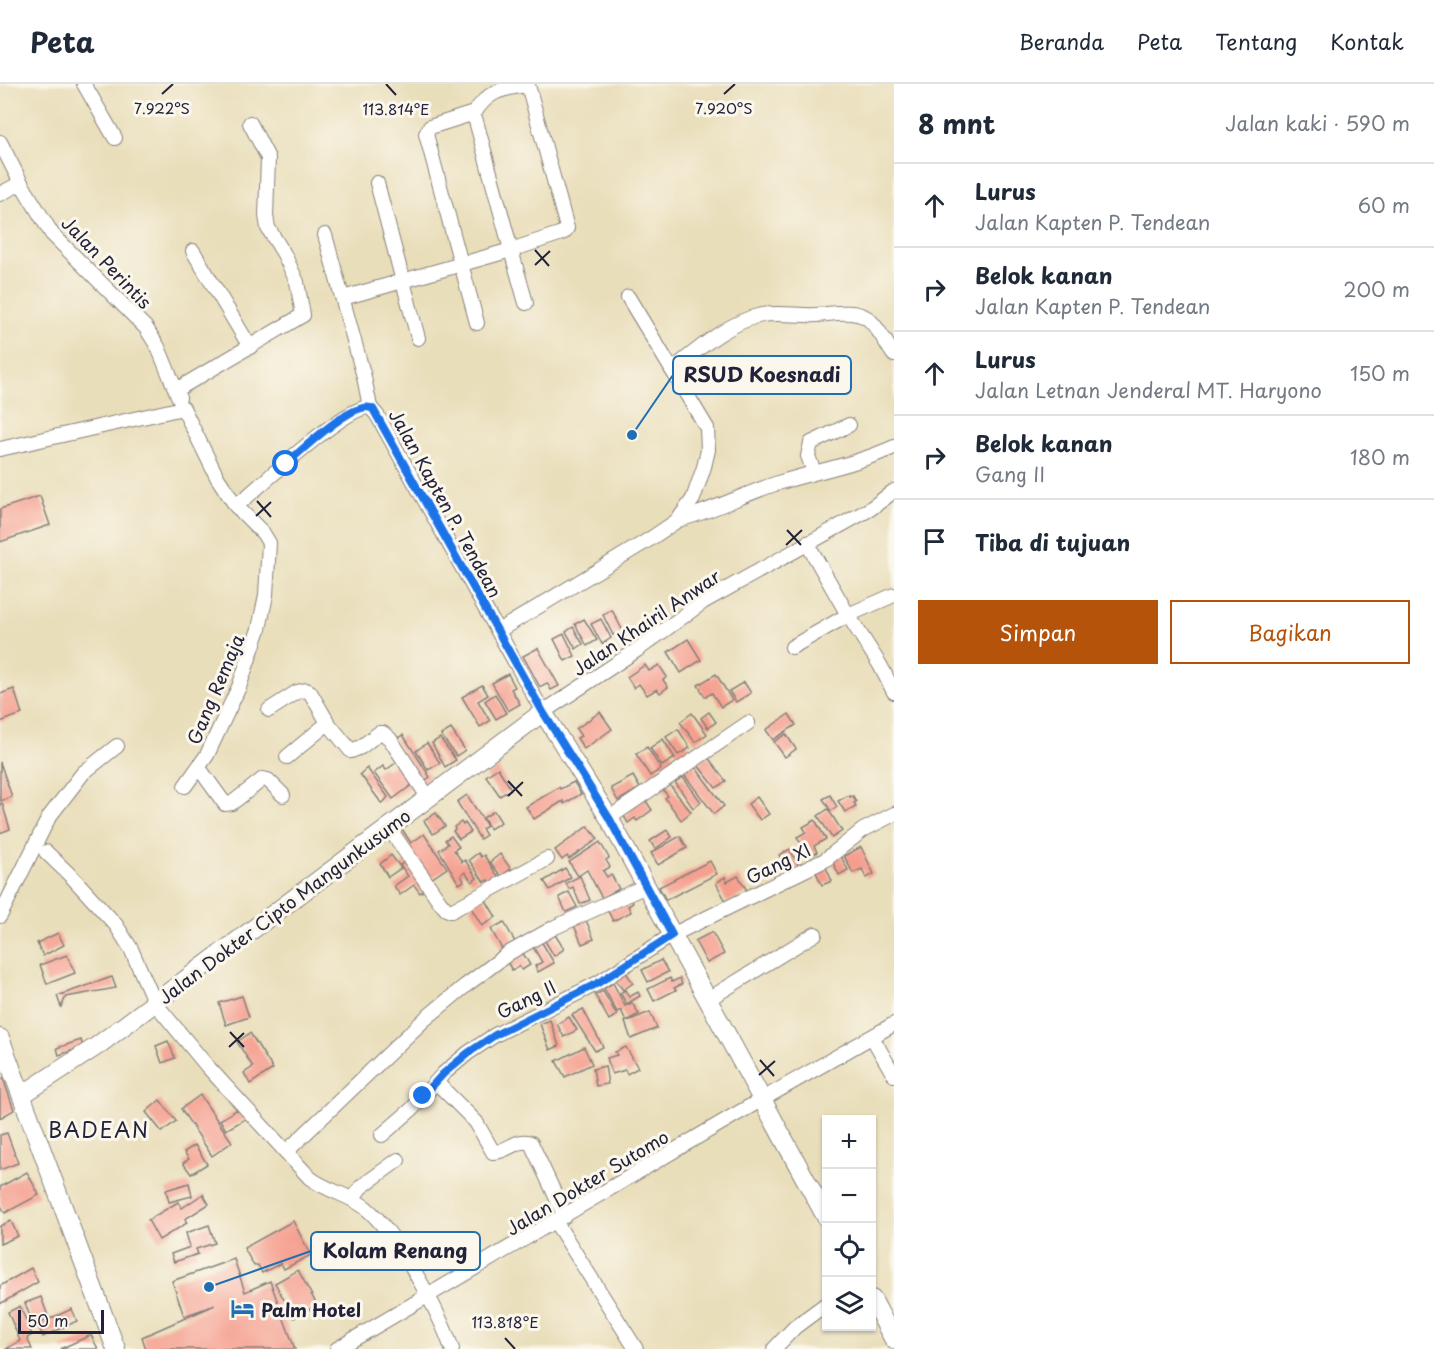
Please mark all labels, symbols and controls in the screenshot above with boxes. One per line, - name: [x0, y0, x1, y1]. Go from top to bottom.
- text: Peta: [30, 20, 95, 63]
- text: Beranda: [1019, 25, 1104, 57]
- text: Peta: [1137, 25, 1182, 57]
- text: Tentang: [1215, 25, 1297, 57]
- text: Kontak: [1330, 25, 1404, 57]
- text: 7.922°S: [134, 96, 190, 119]
- text: 7.920°S: [695, 96, 753, 119]
- text: 113.814°E: [362, 97, 430, 120]
- text: 8 mnt: [918, 104, 995, 143]
- text: Jalan kaki · 590 m: [1225, 108, 1410, 138]
- text: Lurus: [975, 174, 1036, 207]
- icon: ahead: [918, 189, 951, 222]
- text: 60 m: [1358, 190, 1410, 220]
- text: Jalan Kapten P. Tendean: [975, 207, 1210, 237]
- street label: Jalan Perintis: [56, 210, 158, 314]
- text: Belok kanan: [975, 258, 1112, 291]
- icon: right: [918, 273, 951, 306]
- text: 200 m: [1343, 274, 1410, 304]
- text: Jalan Kapten P. Tendean: [975, 291, 1210, 321]
- text: Lurus: [975, 342, 1036, 375]
- callout: RSUD Koesnadi: [673, 356, 851, 394]
- icon: ahead: [918, 357, 951, 390]
- text: 150 m: [1350, 358, 1410, 388]
- text: RSUD Koesnadi: [683, 359, 841, 389]
- text: Jalan Letnan Jenderal MT. Haryono: [975, 375, 1322, 405]
- street label: Jalan Kapten P. Tendean: [383, 404, 509, 602]
- text: Belok kanan: [975, 426, 1112, 459]
- icon: right: [918, 441, 951, 474]
- text: 180 m: [1350, 442, 1410, 472]
- route start: [272, 450, 298, 476]
- text: Gang II: [975, 459, 1045, 489]
- icon: arrive: [918, 525, 951, 558]
- text: Tiba di tujuan: [975, 525, 1130, 558]
- street label: Jalan Khairil Anwar: [567, 562, 726, 682]
- button: Simpan: [918, 600, 1158, 664]
- button: Bagikan: [1170, 600, 1410, 664]
- street label: Gang Remaja: [180, 629, 251, 748]
- street label: Jalan Dokter Cipto Mangunkusumo: [152, 802, 416, 1010]
- street label: Gang XI: [741, 836, 815, 890]
- street label: Gang II: [492, 973, 560, 1025]
- route end: [409, 1082, 435, 1108]
- district label: BADEAN: [48, 1113, 150, 1145]
- map controls: [822, 1115, 876, 1331]
- button: +: [822, 1115, 876, 1169]
- street label: Jalan Dokter Sutomo: [501, 1123, 673, 1241]
- button: −: [822, 1169, 876, 1223]
- button: locate: [822, 1223, 876, 1277]
- callout: Kolam Renang: [311, 1232, 480, 1270]
- text: Kolam Renang: [323, 1235, 467, 1265]
- button: layers: [822, 1277, 876, 1331]
- hotel icon: Palm Hotel: [230, 1296, 256, 1322]
- place label: Palm Hotel: [261, 1296, 361, 1323]
- scale bar: [18, 1307, 104, 1334]
- text: 50 m: [27, 1308, 68, 1332]
- text: 113.818°E: [471, 1310, 539, 1333]

